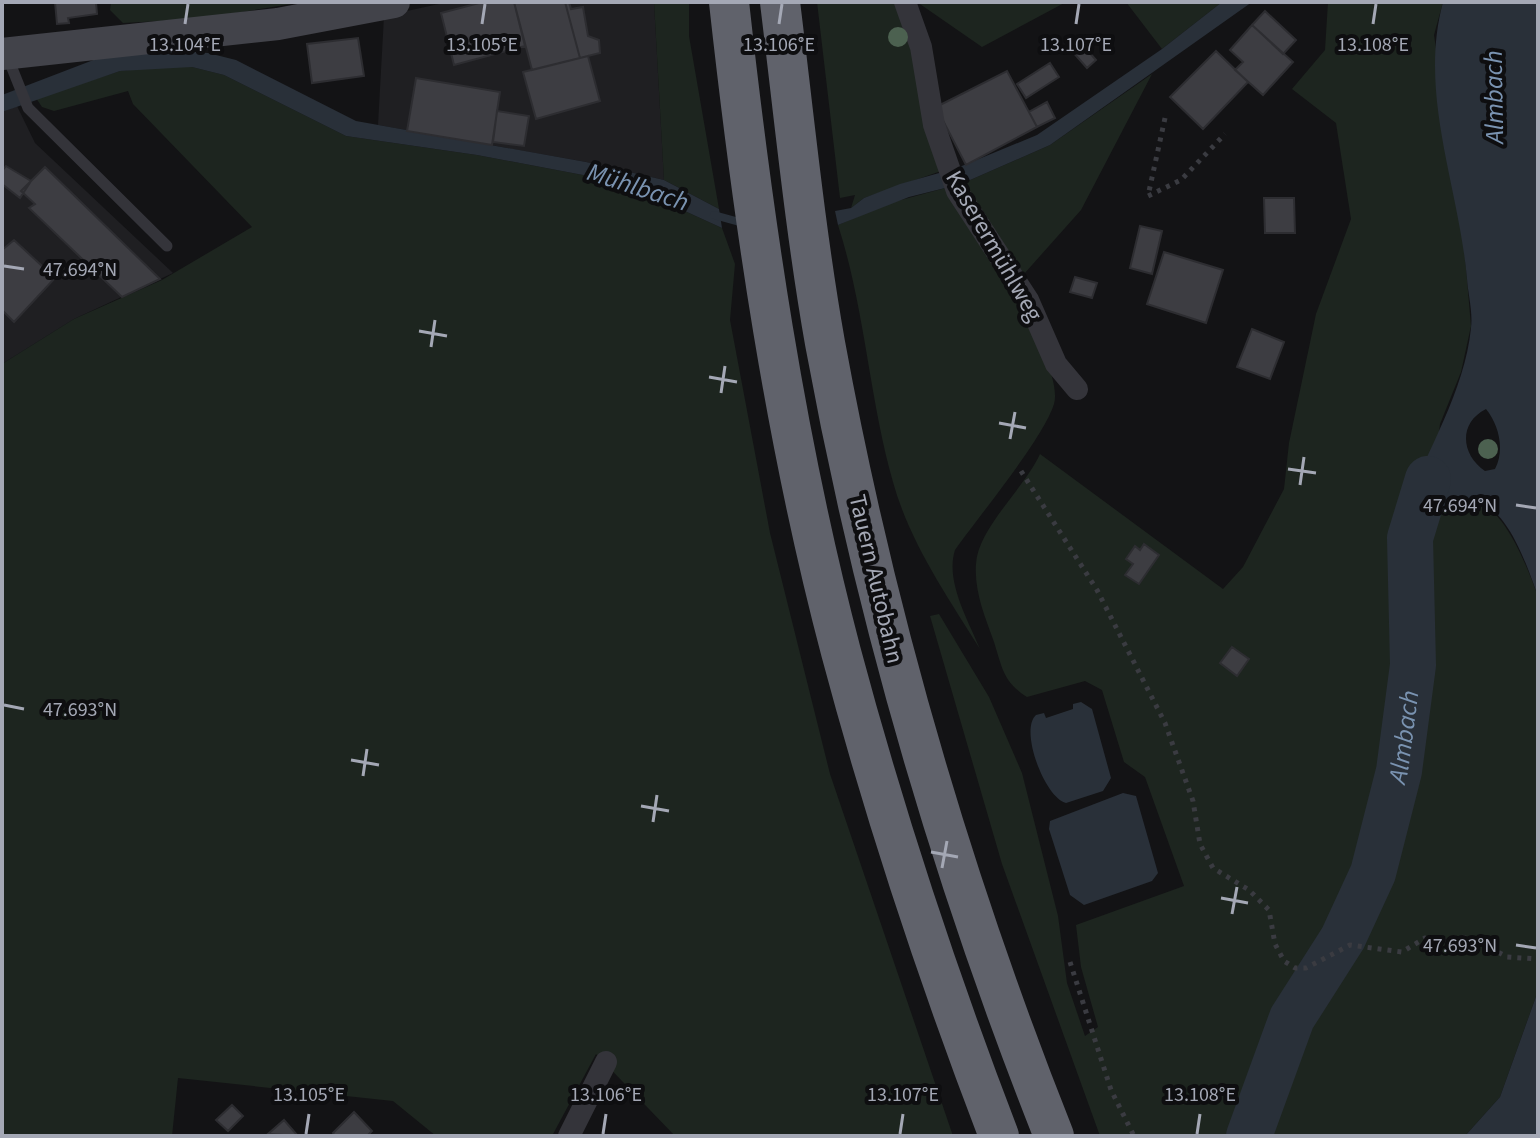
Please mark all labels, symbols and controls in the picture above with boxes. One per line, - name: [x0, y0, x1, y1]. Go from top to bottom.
- text: 13.104°E: [149, 31, 221, 59]
- text: 13.105°E: [446, 31, 518, 59]
- text: 13.106°E: [743, 31, 815, 59]
- text: 13.107°E: [1040, 31, 1112, 59]
- text: 13.108°E: [1337, 31, 1409, 59]
- water label: Almbach: [1475, 50, 1513, 146]
- water label: Mühlbach: [582, 153, 694, 221]
- street label: Kaserermühlweg: [937, 164, 1051, 328]
- text: 47.694°N: [43, 256, 117, 284]
- street label: Tauern Autobahn: [840, 491, 912, 667]
- text: 47.694°N: [1423, 492, 1497, 520]
- water label: Almbach: [1378, 688, 1428, 789]
- text: 47.693°N: [43, 696, 117, 724]
- text: 47.693°N: [1423, 932, 1497, 960]
- text: 13.105°E: [273, 1081, 345, 1109]
- text: 13.106°E: [570, 1081, 642, 1109]
- text: 13.107°E: [867, 1081, 939, 1109]
- text: 13.108°E: [1164, 1081, 1236, 1109]

